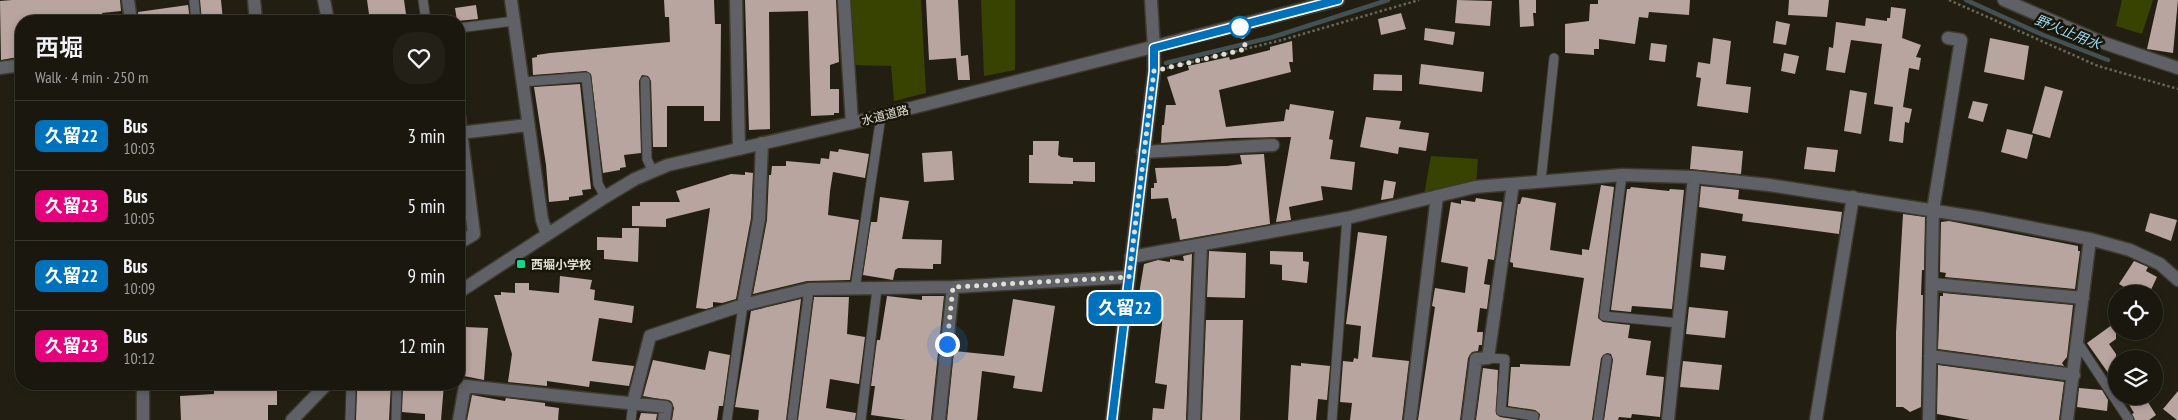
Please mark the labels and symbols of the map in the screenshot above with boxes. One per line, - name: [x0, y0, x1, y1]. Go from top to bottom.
- water label: 野火止用水: [2032, 11, 2106, 54]
- unlabelled marker: [1229, 16, 1251, 38]
- street label: 水道道路: [860, 102, 910, 128]
- place label: 西堀小学校: [531, 257, 591, 272]
- marker: 西堀小学校: [515, 258, 527, 270]
- line badge: 久留22: [1090, 292, 1160, 324]
- your location: [935, 332, 960, 357]

